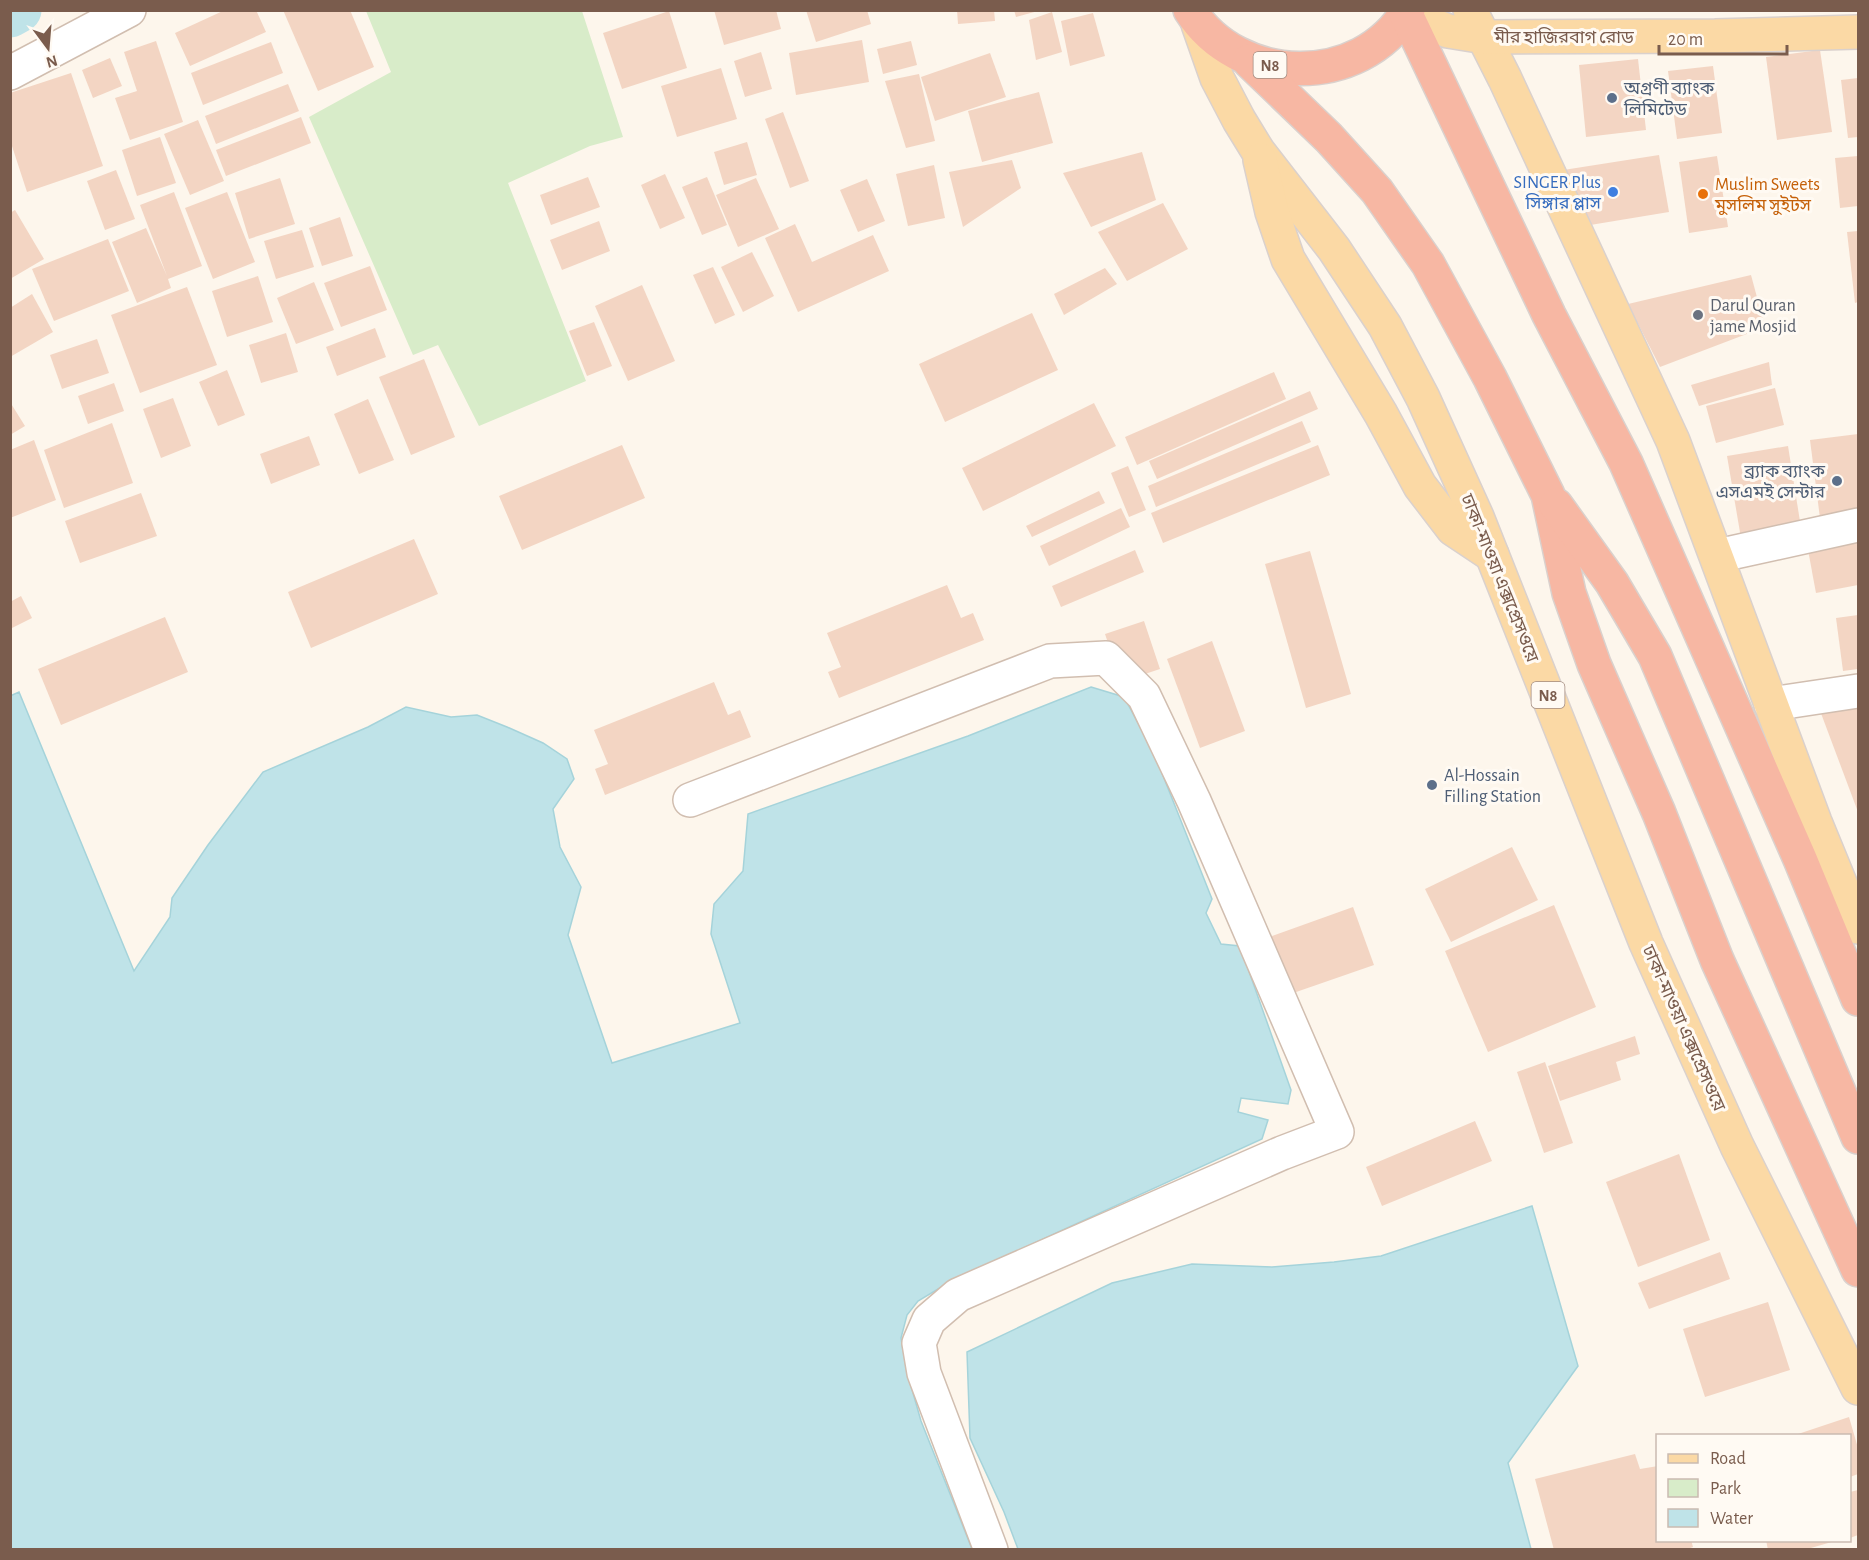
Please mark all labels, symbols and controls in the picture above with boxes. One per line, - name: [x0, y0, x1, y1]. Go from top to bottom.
- north arrow: [18, 18, 78, 78]
- scale bar: [1659, 18, 1786, 56]
- street label: মীর হাজিরবাগ রোড: [1493, 27, 1634, 47]
- text: 20 m: [1668, 31, 1703, 49]
- text: N: [44, 52, 59, 71]
- road number: N8: [1254, 52, 1286, 78]
- place label: অগ্রণী ব্যাংক লিমিটেড: [1623, 78, 1715, 119]
- marker: অগ্রণী ব্যাংক লিমিটেড: [1605, 91, 1619, 105]
- place label: SINGER Plus সিঙ্গার প্লাস: [1514, 174, 1602, 213]
- place label: Muslim Sweets মুসলিম সুইটস: [1714, 176, 1820, 216]
- marker: SINGER Plus সিঙ্গার প্লাস: [1606, 185, 1620, 199]
- marker: Muslim Sweets মুসলিম সুইটস: [1696, 187, 1710, 201]
- place label: Darul Quran jame Mosjid: [1710, 297, 1796, 336]
- marker: Darul Quran jame Mosjid: [1691, 308, 1705, 322]
- place label: ব্র্যাক ব্যাংক এসএমই সেন্টার: [1716, 463, 1825, 502]
- marker: ব্র্যাক ব্যাংক এসএমই সেন্টার: [1830, 474, 1844, 488]
- street label: ঢাকা-মাওয়া এক্সপ্রেসওয়ে: [1457, 491, 1541, 666]
- road number: N8: [1532, 682, 1564, 708]
- place label: Al-Hossain Filling Station: [1444, 767, 1541, 806]
- marker: Al-Hossain Filling Station: [1425, 778, 1439, 792]
- street label: ঢাকা-মাওয়া এক্সপ্রেসওয়ে: [1638, 942, 1728, 1115]
- legend: [1656, 1434, 1851, 1542]
- text: Road: [1710, 1450, 1746, 1468]
- text: Park: [1710, 1480, 1742, 1498]
- text: Water: [1710, 1510, 1753, 1528]

